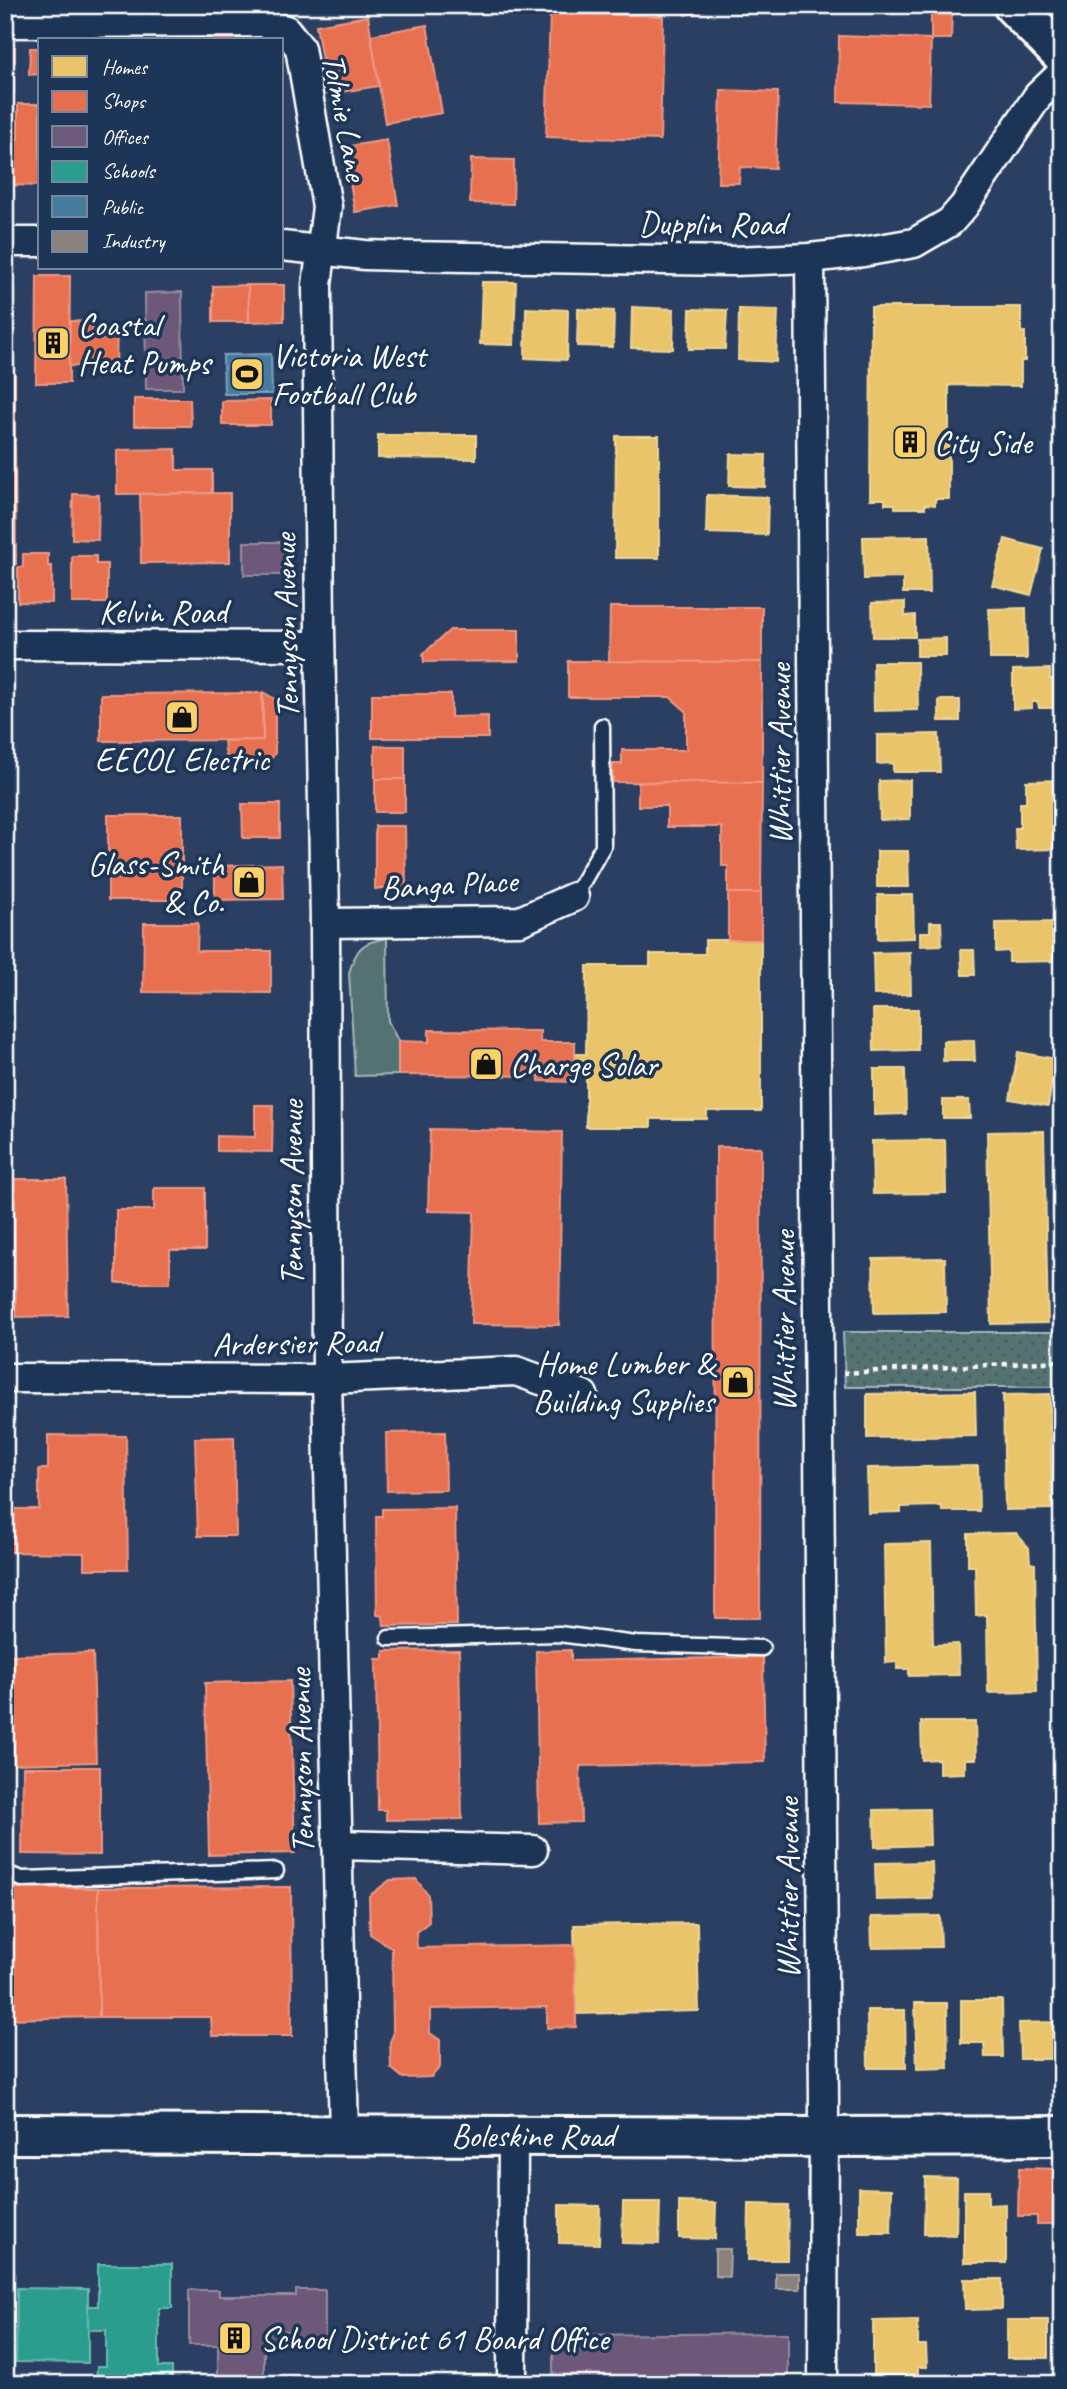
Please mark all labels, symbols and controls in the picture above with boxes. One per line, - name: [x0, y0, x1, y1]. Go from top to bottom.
- legend: [38, 38, 284, 270]
- street label: Tolmie Lane: [312, 50, 378, 186]
- text: Homes: [102, 54, 149, 80]
- text: Shops: [102, 88, 147, 114]
- text: Offices: [102, 124, 149, 150]
- text: Schools: [102, 158, 156, 184]
- text: Public: [102, 194, 144, 220]
- street label: Dupplin Road: [638, 203, 791, 245]
- text: Industry: [102, 228, 166, 254]
- place label: Coastal Heat Pumps: [78, 304, 213, 384]
- building icon: Coastal Heat Pumps: [34, 324, 72, 362]
- place label: Victoria West Football Club: [272, 335, 429, 415]
- sports icon: Victoria West Football Club: [228, 355, 266, 393]
- place label: City Side: [934, 422, 1034, 464]
- building icon: City Side: [891, 423, 929, 461]
- street label: Tennyson Avenue: [263, 531, 309, 719]
- street label: Kelvin Road: [99, 591, 232, 633]
- street label: Whittier Avenue: [759, 661, 801, 844]
- shop icon: EECOL Electric: [163, 698, 201, 736]
- place label: EECOL Electric: [95, 739, 271, 781]
- place label: Glass-Smith & Co.: [88, 843, 225, 923]
- street label: Banga Place: [380, 859, 521, 909]
- shop icon: Glass-Smith & Co.: [230, 863, 268, 901]
- place label: Charge Solar: [510, 1044, 659, 1086]
- shop icon: Charge Solar: [467, 1045, 505, 1083]
- street label: Tennyson Avenue: [271, 1098, 313, 1286]
- street label: Whittier Avenue: [763, 1228, 805, 1411]
- street label: Ardersier Road: [212, 1320, 385, 1365]
- place label: Home Lumber & Building Supplies: [533, 1343, 717, 1423]
- shop icon: Home Lumber & Building Supplies: [719, 1363, 757, 1401]
- street label: Tennyson Avenue: [278, 1666, 324, 1854]
- street label: Whittier Avenue: [767, 1795, 809, 1978]
- street label: Boleskine Road: [451, 2115, 620, 2157]
- place label: School District 61 Board Office: [260, 2318, 611, 2360]
- building icon: School District 61 Board Office: [216, 2319, 254, 2357]

